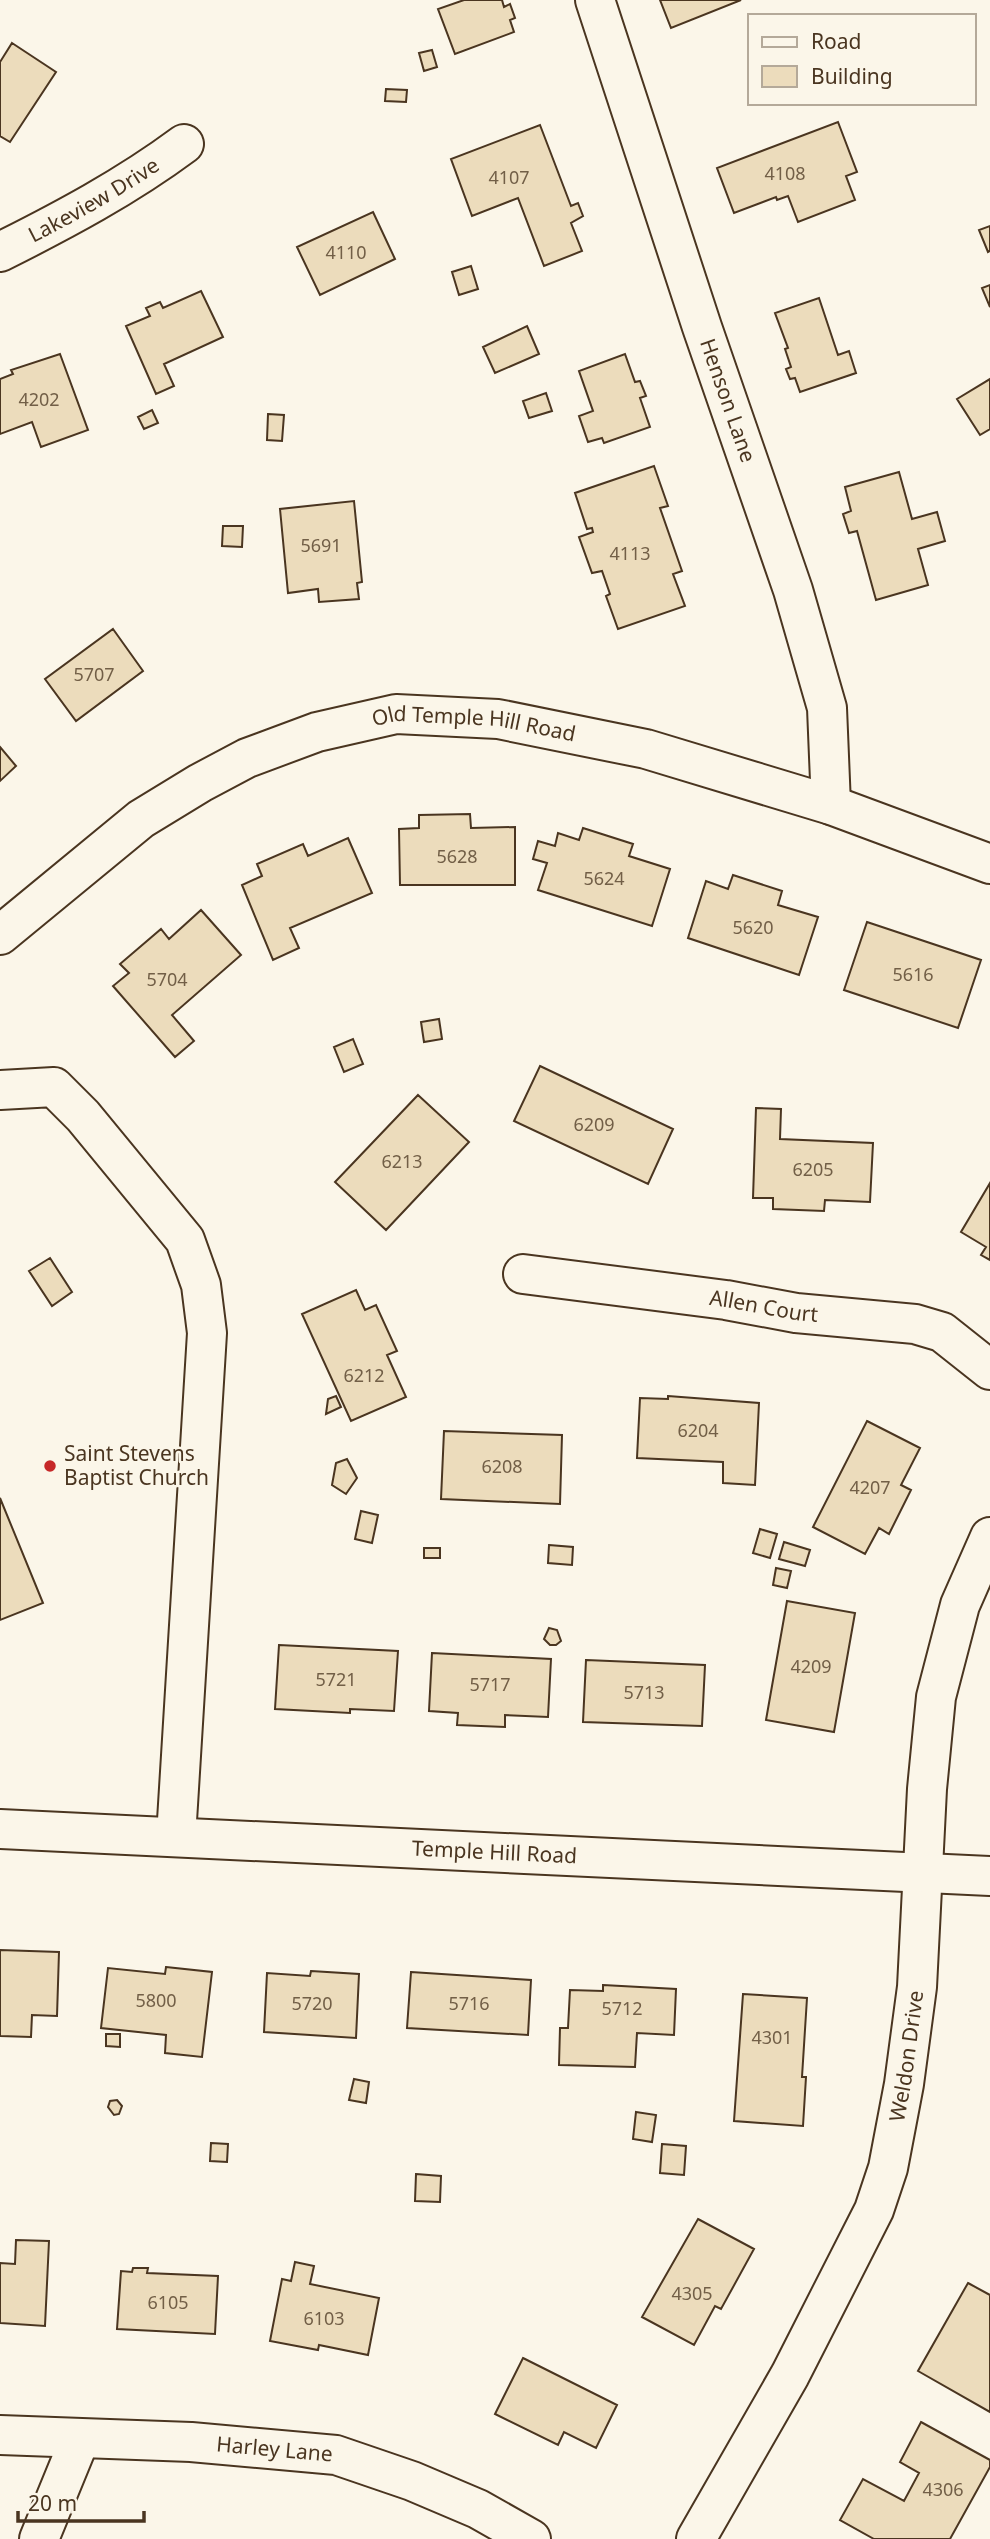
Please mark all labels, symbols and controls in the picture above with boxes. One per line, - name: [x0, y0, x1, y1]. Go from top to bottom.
- legend: [748, 14, 976, 105]
- text: Road: [811, 27, 861, 55]
- text: Building: [811, 62, 893, 90]
- street label: Lakeview Drive: [23, 151, 164, 248]
- house number: 4108: [764, 161, 806, 185]
- house number: 4107: [488, 165, 530, 189]
- house number: 4110: [325, 240, 367, 264]
- street label: Henson Lane: [694, 335, 763, 466]
- house number: 4202: [18, 387, 60, 411]
- house number: 5691: [300, 533, 342, 557]
- house number: 4113: [609, 541, 651, 565]
- house number: 5707: [73, 662, 115, 686]
- street label: Old Temple Hill Road: [369, 699, 578, 747]
- house number: 5628: [436, 844, 478, 868]
- house number: 5624: [583, 866, 625, 890]
- house number: 5620: [732, 915, 774, 939]
- house number: 5616: [892, 962, 934, 986]
- house number: 5704: [146, 967, 188, 991]
- house number: 6209: [573, 1112, 615, 1136]
- house number: 6213: [381, 1149, 423, 1173]
- house number: 6205: [792, 1157, 834, 1181]
- street label: Allen Court: [708, 1283, 820, 1328]
- house number: 6212: [343, 1363, 385, 1387]
- house number: 6204: [677, 1418, 719, 1442]
- place label: Saint Stevens Baptist Church: [64, 1439, 209, 1491]
- house number: 6208: [481, 1454, 523, 1478]
- marker: Saint Stevens Baptist Church: [42, 1458, 58, 1474]
- house number: 4207: [849, 1475, 891, 1499]
- house number: 4209: [790, 1654, 832, 1678]
- house number: 5721: [315, 1667, 357, 1691]
- house number: 5717: [469, 1672, 511, 1696]
- house number: 5713: [623, 1680, 665, 1704]
- street label: Temple Hill Road: [411, 1834, 578, 1869]
- house number: 5800: [135, 1988, 177, 2012]
- street label: Weldon Drive: [882, 1989, 929, 2124]
- house number: 5720: [291, 1991, 333, 2015]
- house number: 5716: [448, 1991, 490, 2015]
- house number: 5712: [601, 1996, 643, 2020]
- house number: 4301: [751, 2025, 793, 2049]
- house number: 4305: [671, 2281, 713, 2305]
- house number: 6105: [147, 2290, 189, 2314]
- house number: 6103: [303, 2306, 345, 2330]
- street label: Harley Lane: [215, 2429, 334, 2468]
- house number: 4306: [922, 2477, 964, 2501]
- scale bar: [18, 2480, 144, 2524]
- text: 20 m: [28, 2489, 77, 2517]

